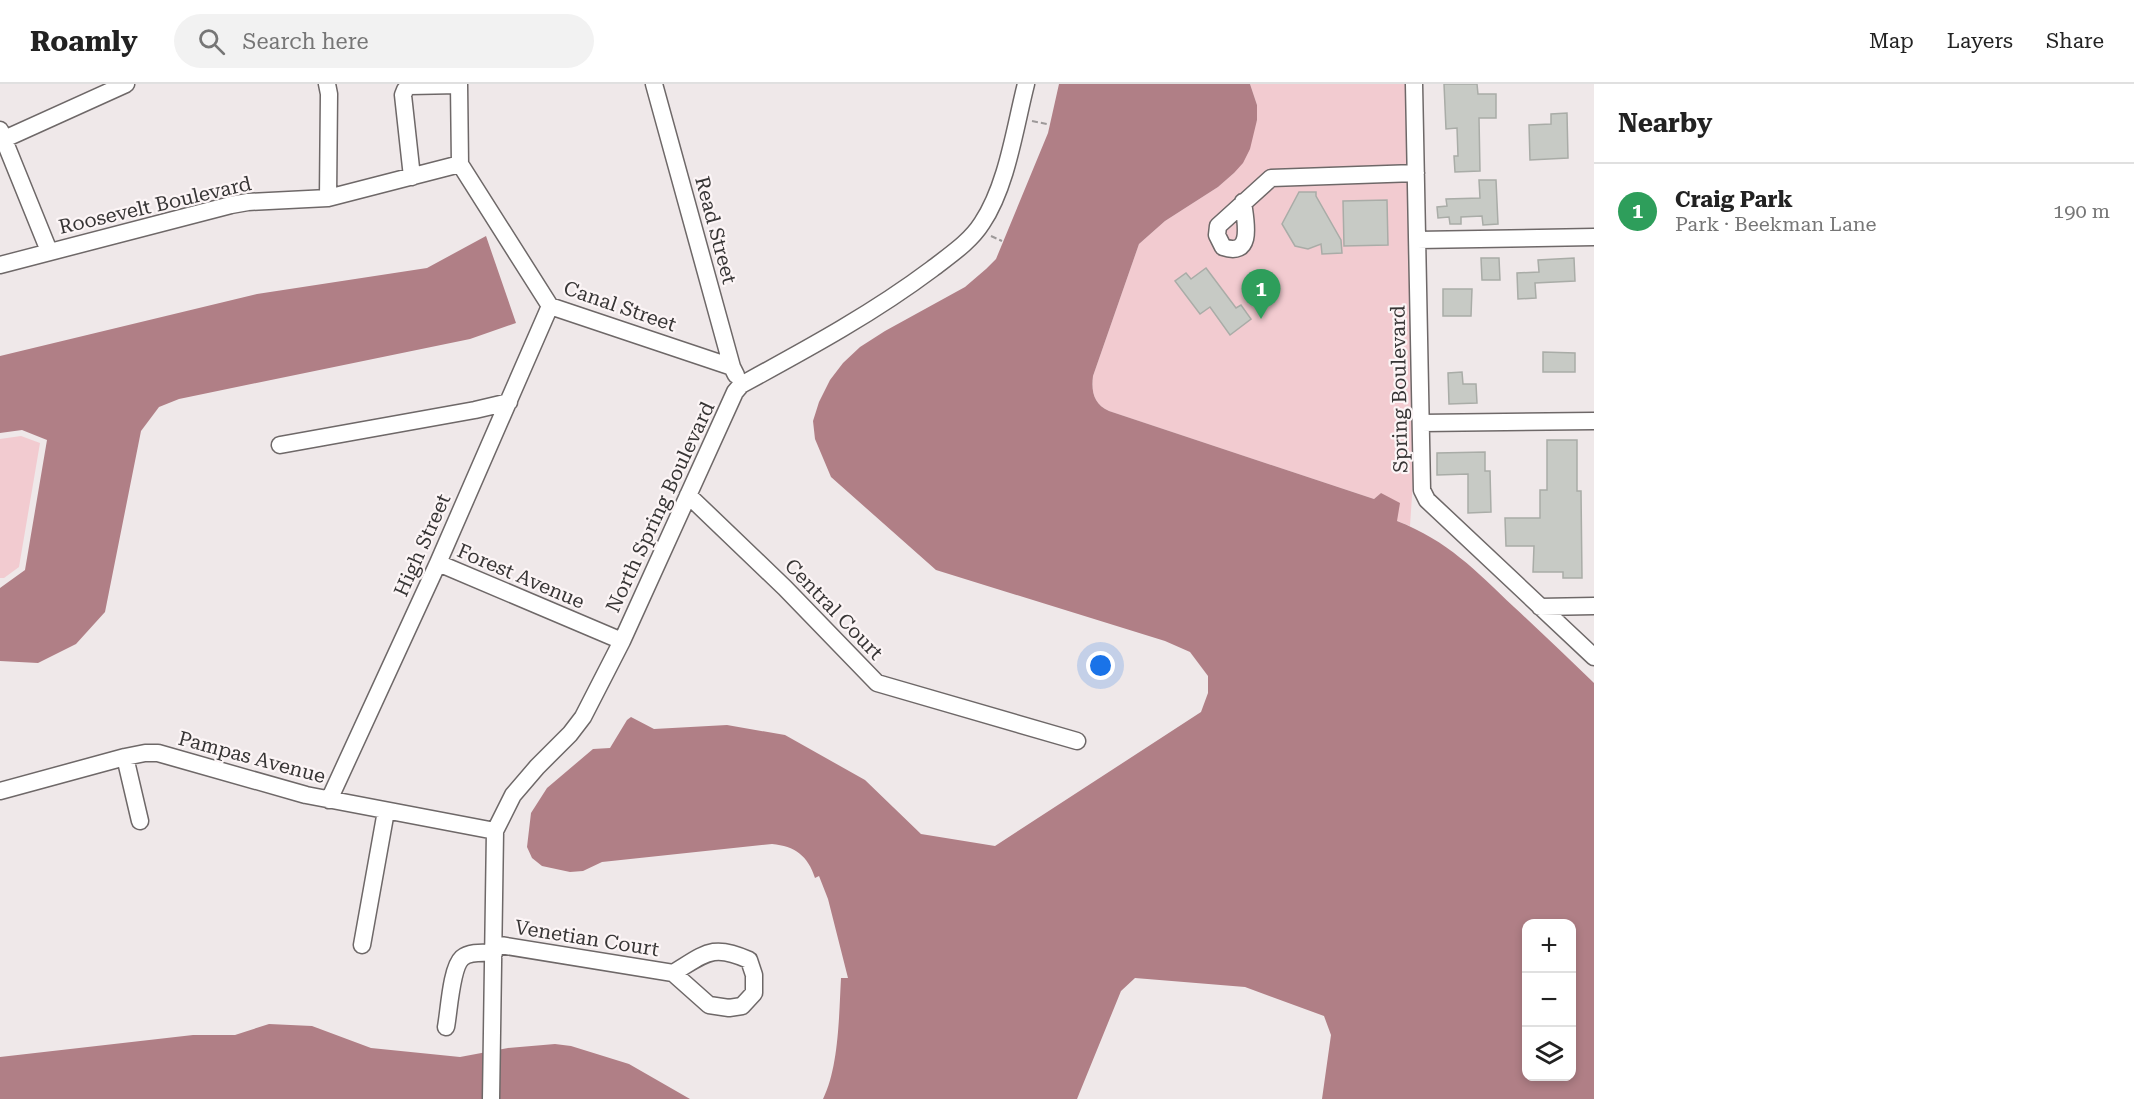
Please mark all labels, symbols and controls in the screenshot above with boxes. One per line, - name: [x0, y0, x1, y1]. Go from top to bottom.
- search box: [174, 14, 594, 68]
- text: Roamly: [30, 25, 138, 58]
- icon: search: [195, 25, 228, 58]
- text: Search here: [243, 29, 369, 54]
- text: Map: [1869, 29, 1914, 53]
- text: Layers: [1947, 29, 2013, 53]
- text: Share: [2046, 29, 2104, 53]
- text: Nearby: [1618, 108, 1712, 138]
- street label: Roosevelt Boulevard: [56, 171, 254, 239]
- street label: Read Street: [690, 174, 742, 287]
- text: Craig Park: [1675, 187, 1793, 212]
- text: 1: [1632, 199, 1643, 223]
- text: 190 m: [2053, 199, 2110, 223]
- text: Park · Beekman Lane: [1675, 212, 1877, 236]
- pin: 1: [1242, 270, 1280, 319]
- street label: Canal Street: [561, 276, 680, 337]
- street label: Spring Boulevard: [1386, 305, 1412, 473]
- street label: North Spring Boulevard: [601, 398, 719, 616]
- street label: High Street: [389, 490, 455, 600]
- street label: Forest Avenue: [454, 538, 588, 614]
- street label: Central Court: [780, 554, 889, 665]
- your location: [1086, 651, 1115, 680]
- street label: Pampas Avenue: [176, 726, 328, 788]
- street label: Venetian Court: [513, 915, 661, 961]
- map controls: [1522, 919, 1576, 1081]
- button: +: [1522, 919, 1576, 973]
- button: −: [1522, 973, 1576, 1027]
- button: layers: [1522, 1027, 1576, 1081]

